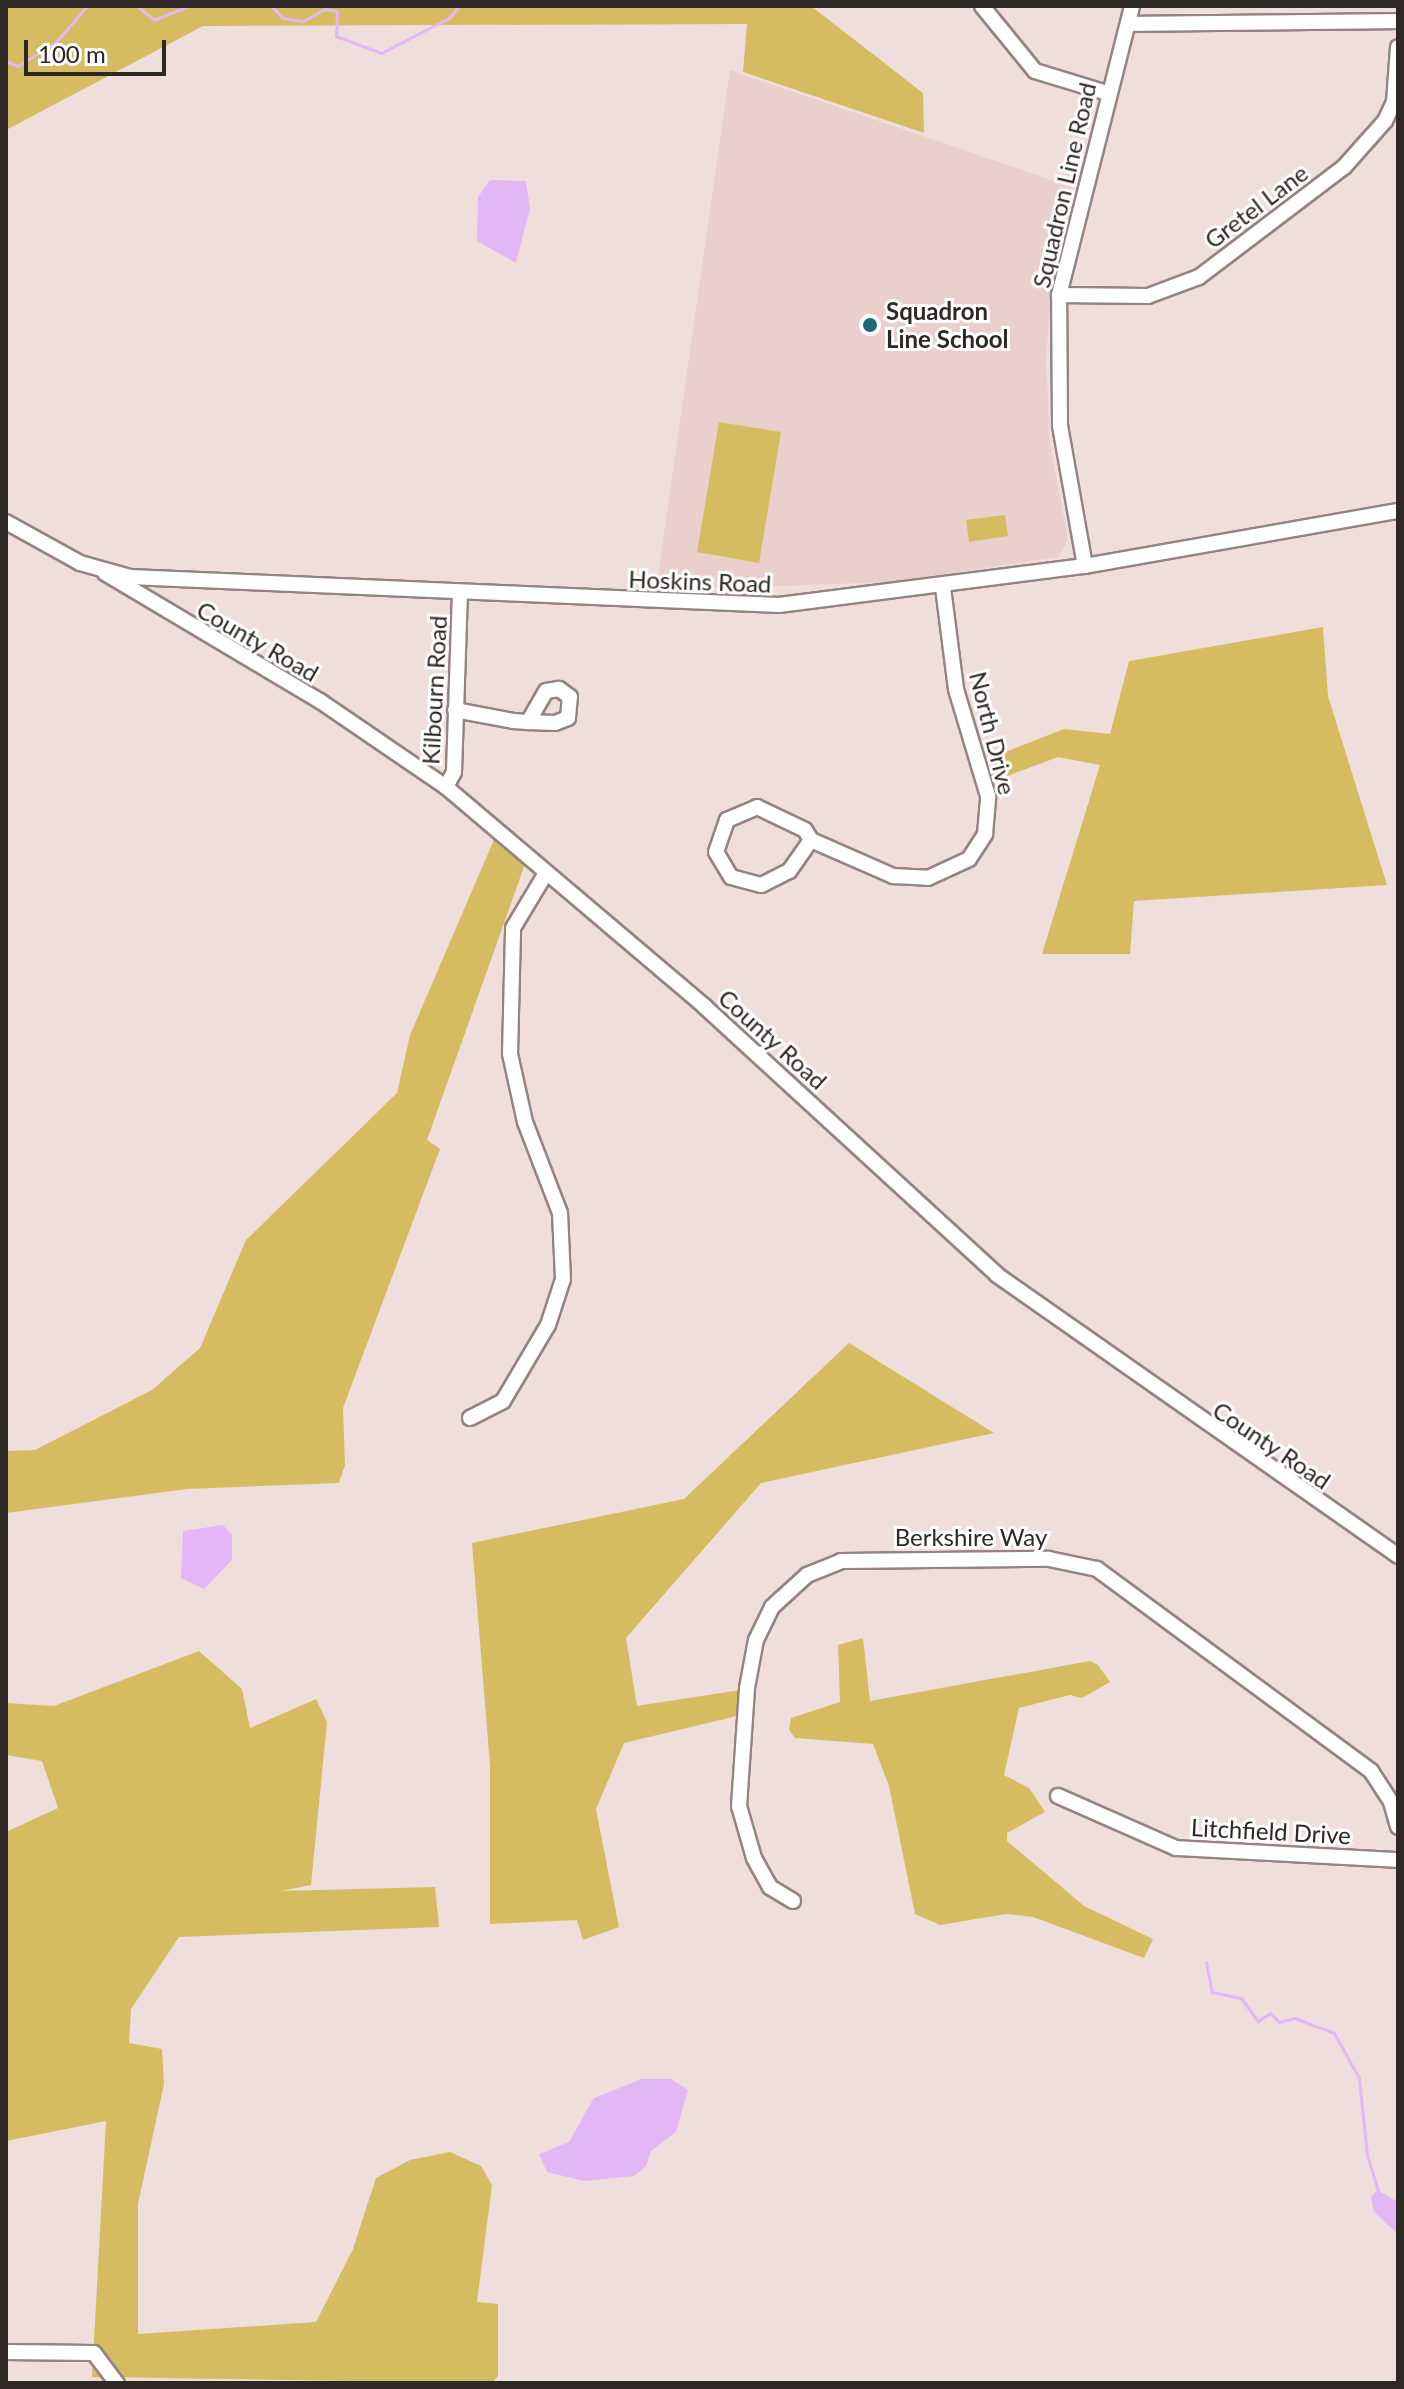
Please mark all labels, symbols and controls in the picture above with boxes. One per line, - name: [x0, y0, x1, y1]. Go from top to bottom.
- scale bar: [28, 24, 170, 74]
- text: 100 m: [38, 39, 106, 68]
- street label: Squadron Line Road: [1026, 79, 1102, 291]
- street label: Gretel Lane: [1199, 158, 1313, 254]
- place label: Squadron Line School: [886, 297, 1009, 353]
- marker: Squadron Line School: [861, 316, 879, 334]
- street label: Hoskins Road: [628, 564, 772, 598]
- street label: County Road: [192, 594, 324, 688]
- street label: Kilbourn Road: [416, 615, 452, 765]
- street label: North Drive: [964, 669, 1022, 797]
- street label: County Road: [713, 983, 833, 1095]
- street label: County Road: [1207, 1395, 1337, 1495]
- street label: Berkshire Way: [894, 1523, 1048, 1551]
- street label: Litchfield Drive: [1190, 1812, 1352, 1850]

